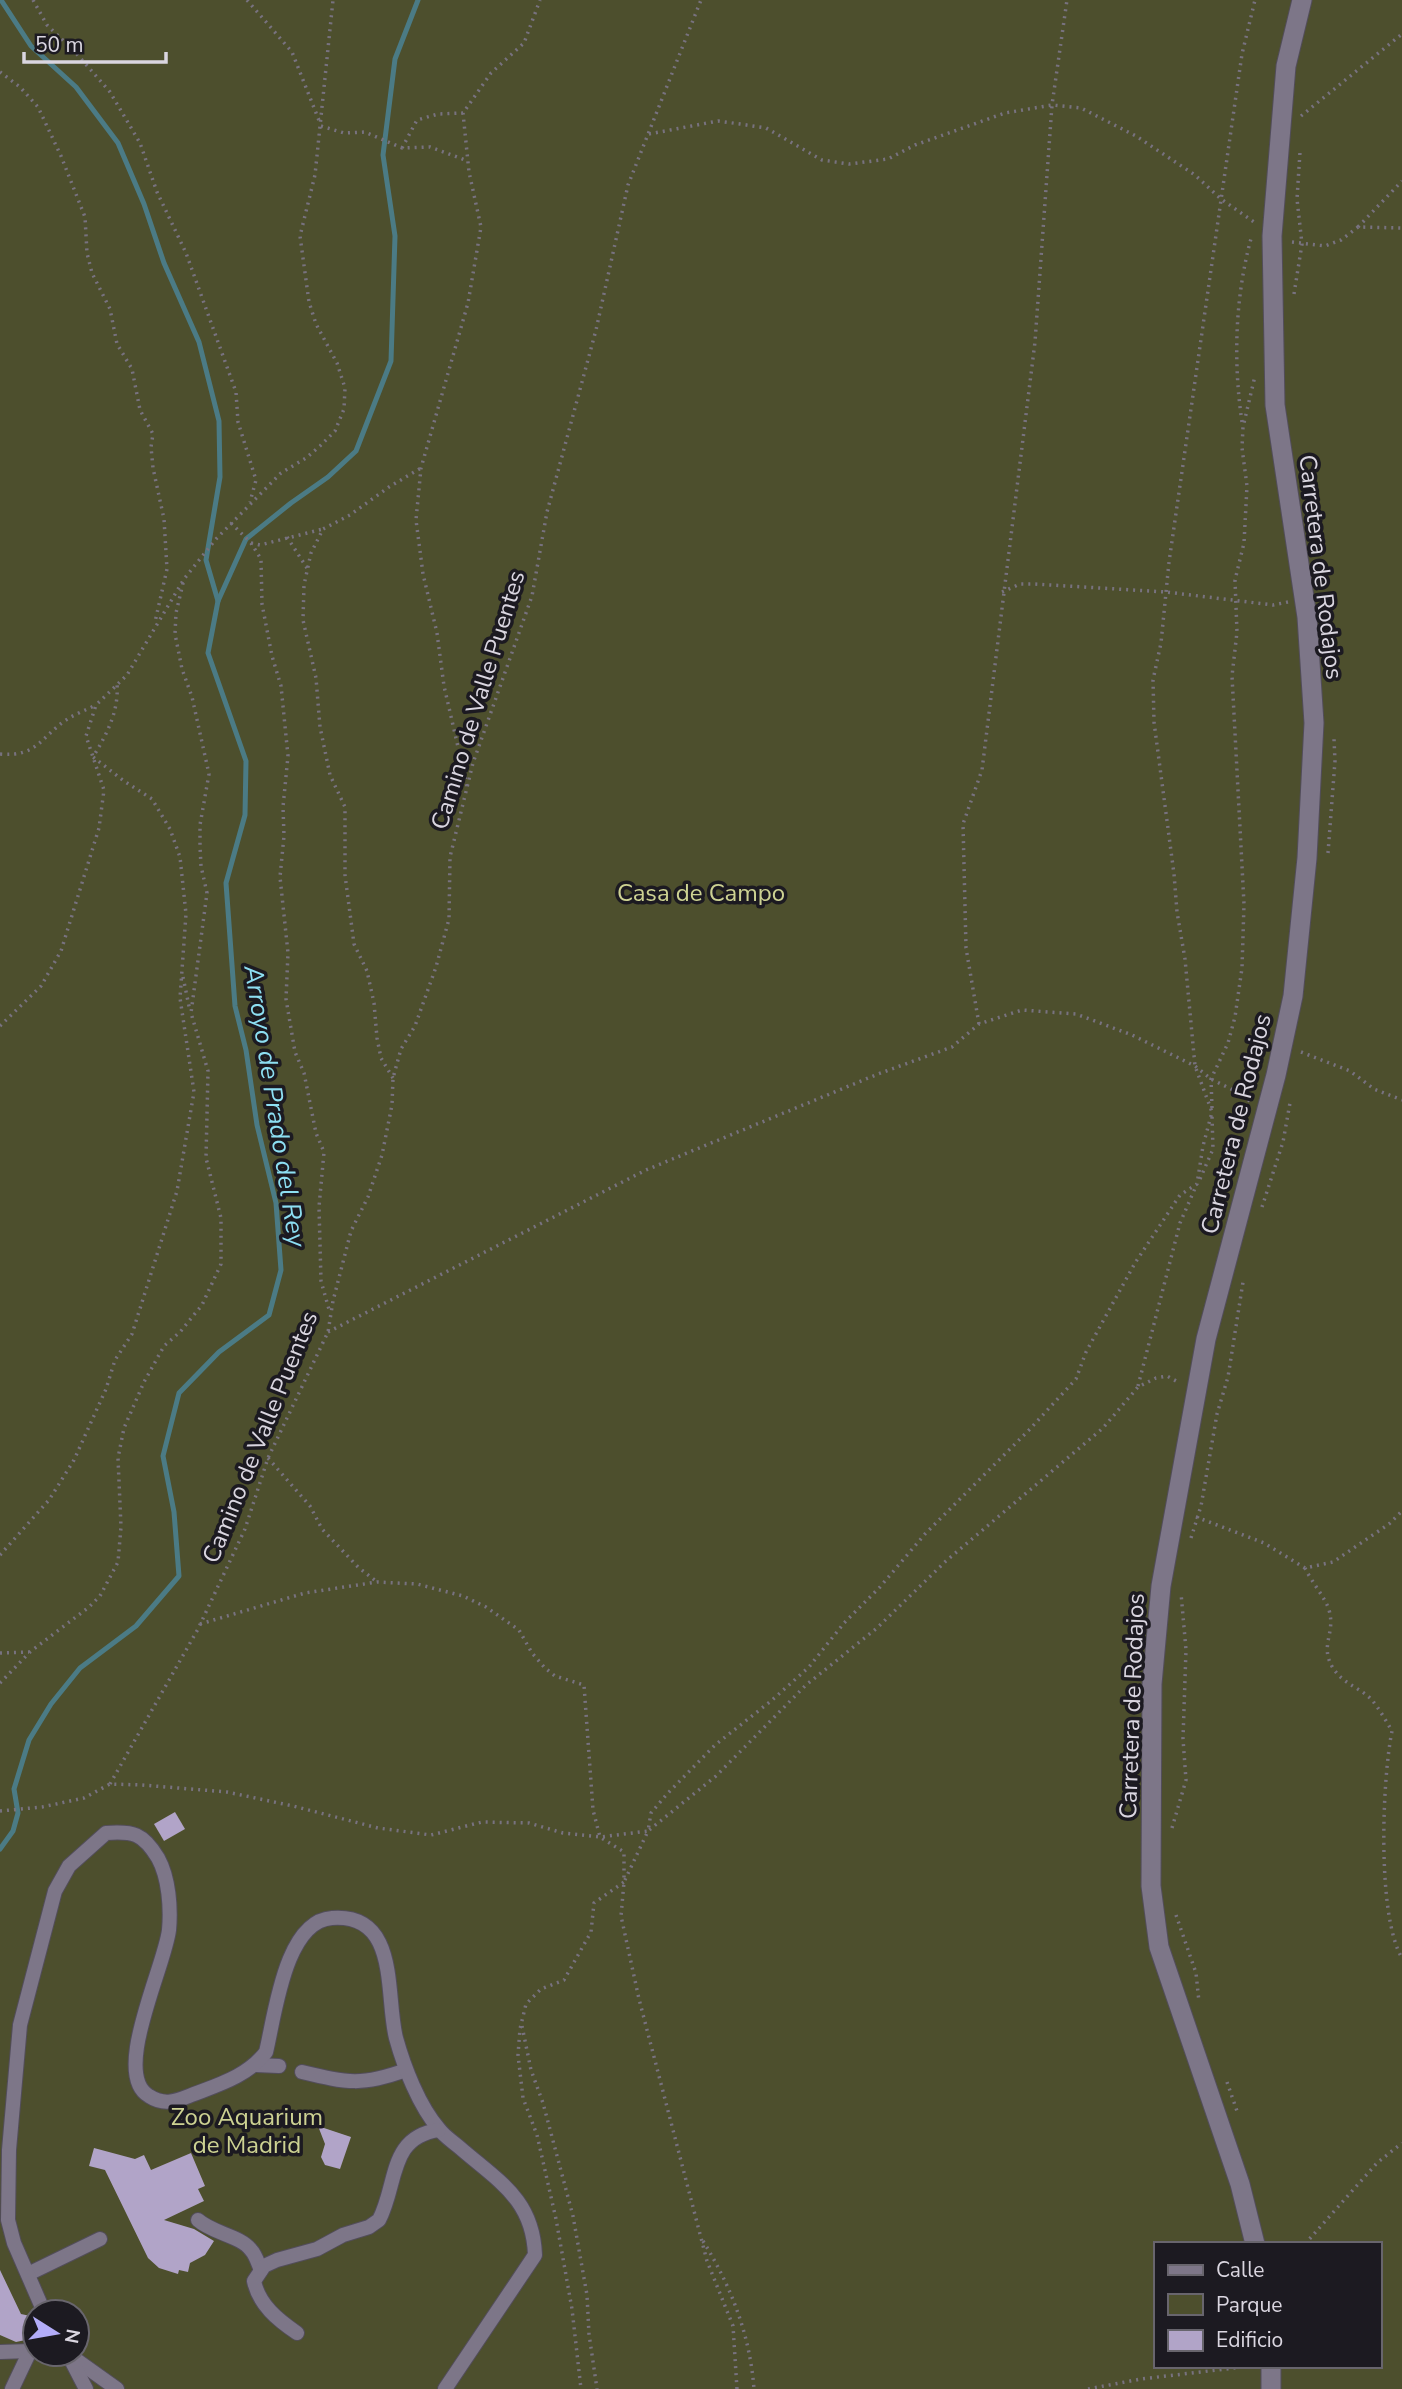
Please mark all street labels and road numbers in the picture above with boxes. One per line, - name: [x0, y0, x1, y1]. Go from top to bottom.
- street label: Carretera de Rodajos: [1291, 453, 1351, 681]
- street label: Camino de Valle Puentes: [423, 567, 533, 833]
- street label: Carretera de Rodajos: [1193, 1010, 1279, 1238]
- street label: Camino de Valle Puentes: [195, 1306, 325, 1568]
- street label: Carretera de Rodajos: [1112, 1593, 1152, 1819]

